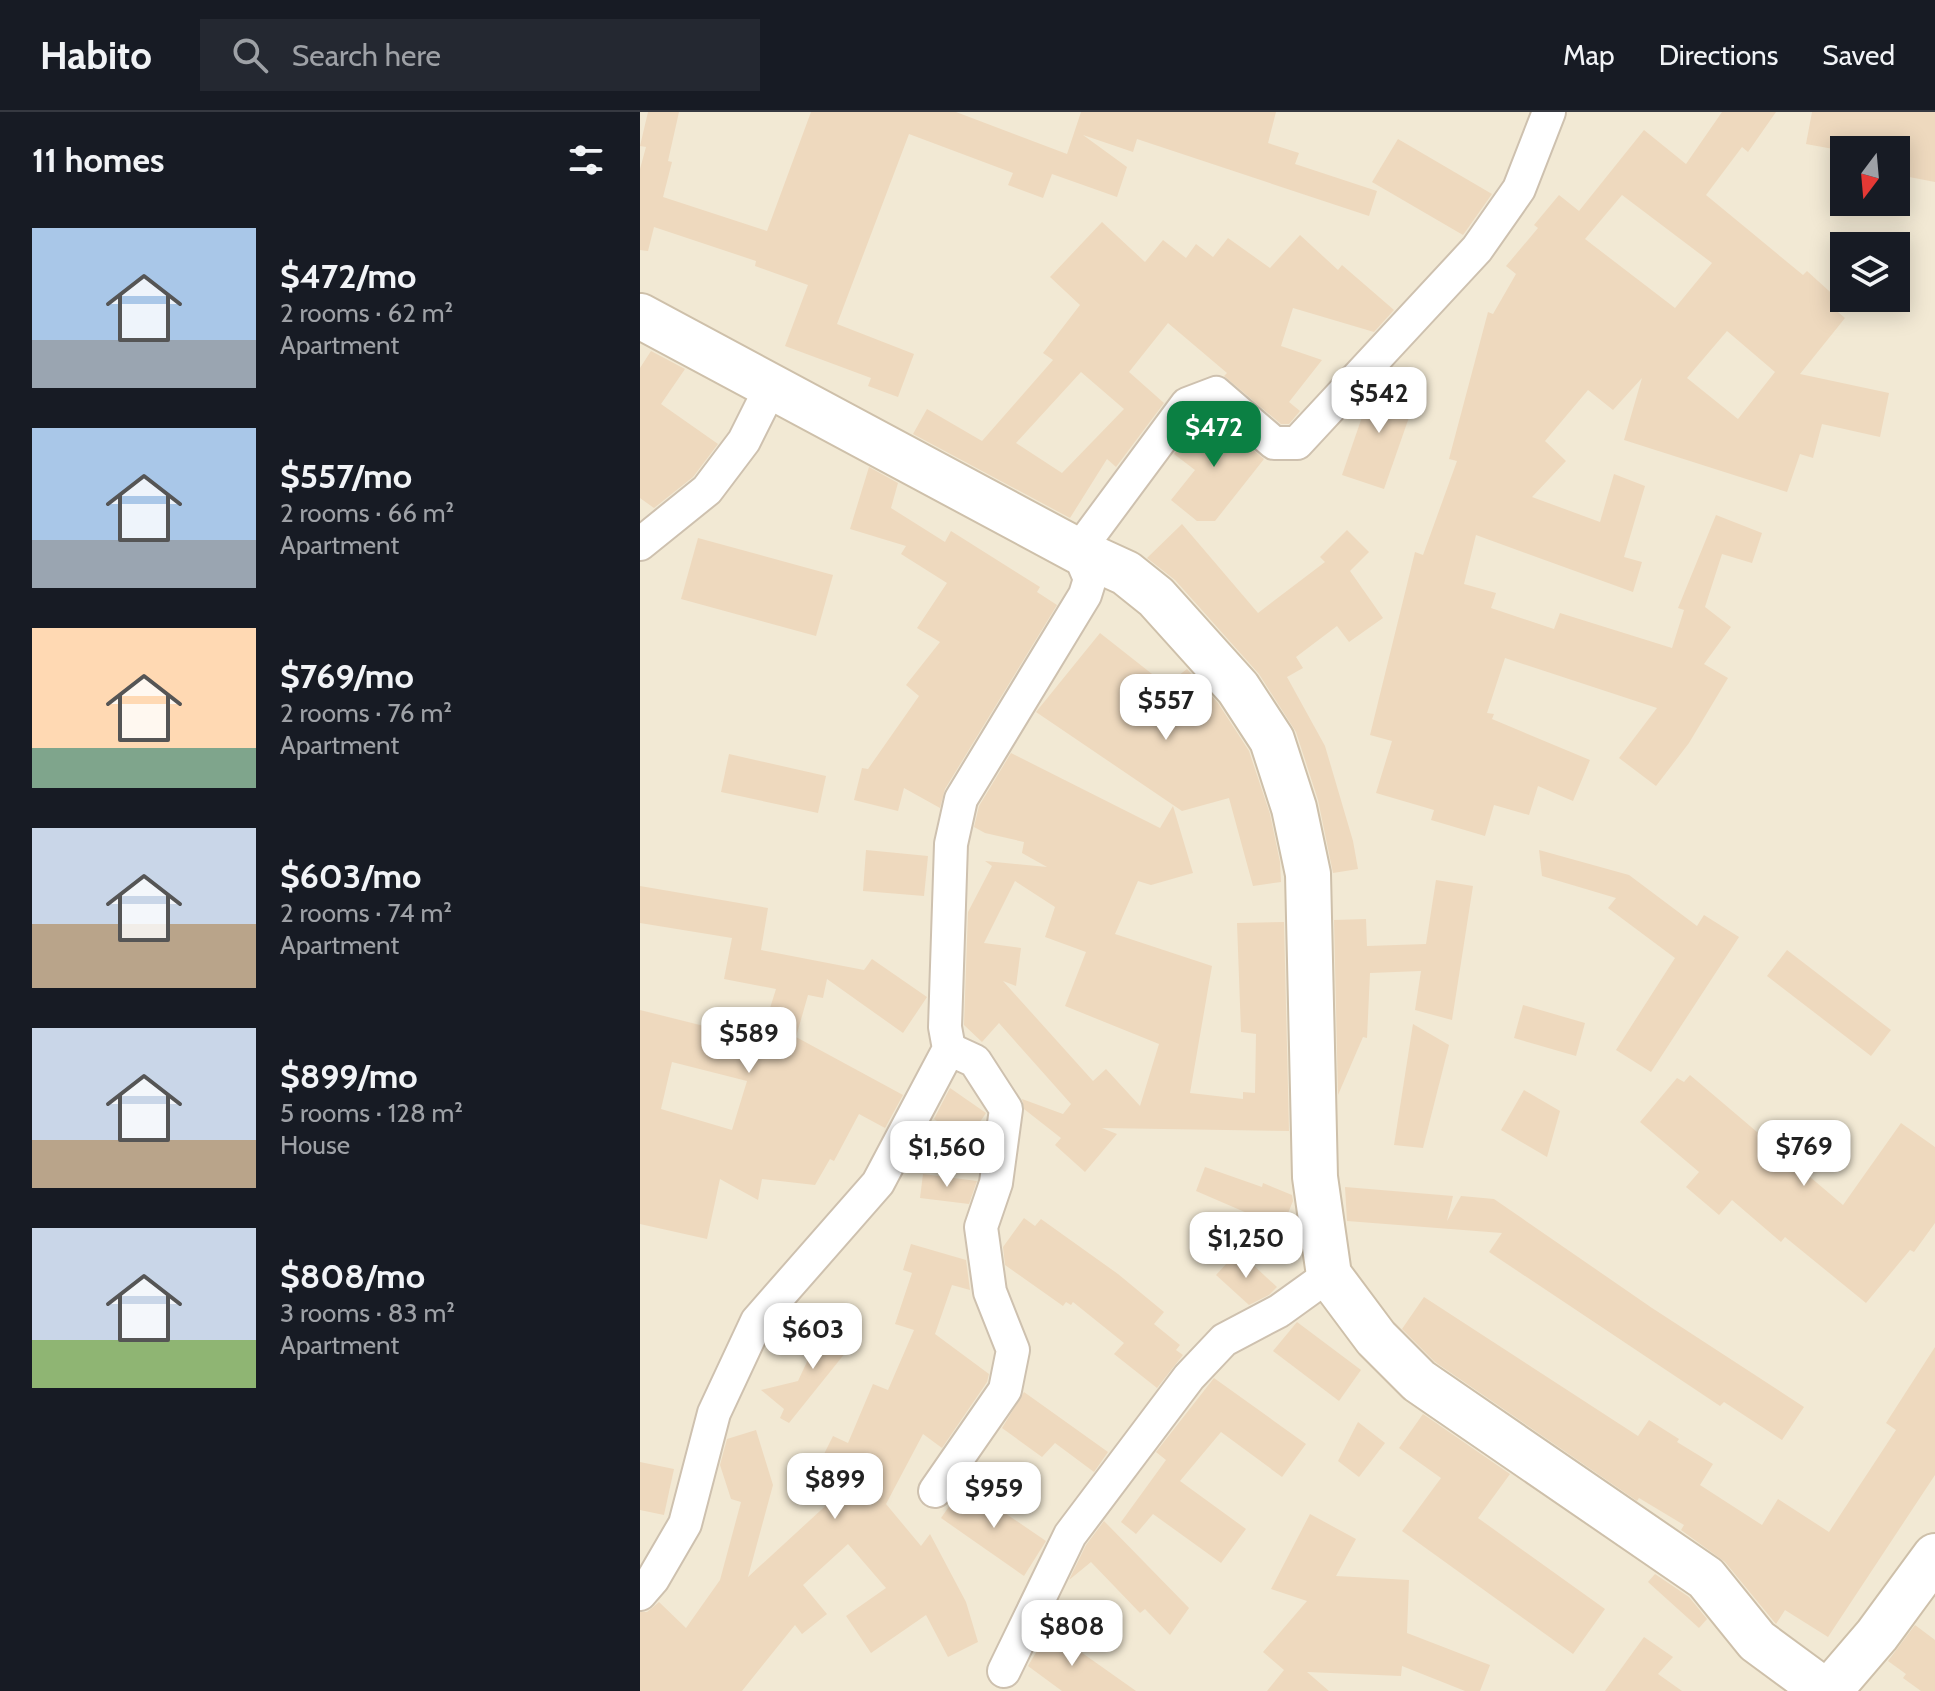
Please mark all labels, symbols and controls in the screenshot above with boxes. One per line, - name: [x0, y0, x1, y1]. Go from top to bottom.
- search box: [200, 19, 760, 91]
- text: Habito: [40, 32, 152, 79]
- icon: search: [228, 33, 272, 77]
- text: Search here: [292, 37, 441, 74]
- text: Map: [1563, 38, 1615, 72]
- text: Directions: [1659, 38, 1778, 72]
- text: Saved: [1822, 38, 1895, 72]
- north arrow: [1830, 136, 1910, 216]
- map controls: [1830, 136, 1910, 312]
- icon: filters: [564, 138, 608, 182]
- text: 11 homes: [32, 139, 164, 181]
- button: layers: [1830, 232, 1910, 312]
- text: $472/mo: [280, 255, 416, 297]
- icon: home: [96, 260, 192, 356]
- text: 2 rooms · 62 m²: [280, 297, 453, 329]
- text: Apartment: [280, 329, 399, 361]
- pin: $542: [1332, 367, 1426, 435]
- text: $542: [1350, 377, 1408, 409]
- pin: $472: [1167, 401, 1261, 469]
- text: $472: [1185, 411, 1243, 443]
- text: $557/mo: [280, 455, 412, 497]
- icon: home: [96, 460, 192, 556]
- text: 2 rooms · 66 m²: [280, 497, 454, 529]
- text: Apartment: [280, 529, 399, 561]
- text: $769/mo: [280, 655, 414, 697]
- icon: home: [96, 660, 192, 756]
- pin: $557: [1119, 674, 1213, 742]
- text: $557: [1138, 684, 1194, 716]
- text: 2 rooms · 76 m²: [280, 697, 452, 729]
- text: Apartment: [280, 729, 399, 761]
- text: $603/mo: [280, 855, 421, 897]
- icon: home: [96, 860, 192, 956]
- text: 2 rooms · 74 m²: [280, 897, 452, 929]
- text: Apartment: [280, 929, 399, 961]
- pin: $589: [702, 1007, 796, 1075]
- text: $589: [719, 1017, 779, 1049]
- text: $899/mo: [280, 1055, 418, 1097]
- icon: home: [96, 1060, 192, 1156]
- text: 5 rooms · 128 m²: [280, 1097, 463, 1129]
- pin: $769: [1757, 1120, 1851, 1188]
- pin: $1,560: [882, 1121, 1012, 1189]
- text: House: [280, 1129, 350, 1161]
- text: $769: [1776, 1130, 1833, 1162]
- text: $1,560: [908, 1131, 986, 1163]
- pin: $1,250: [1181, 1212, 1311, 1280]
- text: $1,250: [1208, 1222, 1284, 1254]
- text: $808/mo: [280, 1255, 425, 1297]
- icon: home: [96, 1260, 192, 1356]
- text: 3 rooms · 83 m²: [280, 1297, 455, 1329]
- pin: $603: [766, 1303, 860, 1371]
- text: $603: [782, 1313, 844, 1345]
- text: Apartment: [280, 1329, 399, 1361]
- pin: $899: [788, 1453, 882, 1521]
- pin: $959: [947, 1462, 1041, 1530]
- text: $899: [805, 1463, 865, 1495]
- text: $959: [965, 1472, 1023, 1504]
- pin: $808: [1025, 1600, 1119, 1668]
- text: $808: [1040, 1610, 1104, 1642]

